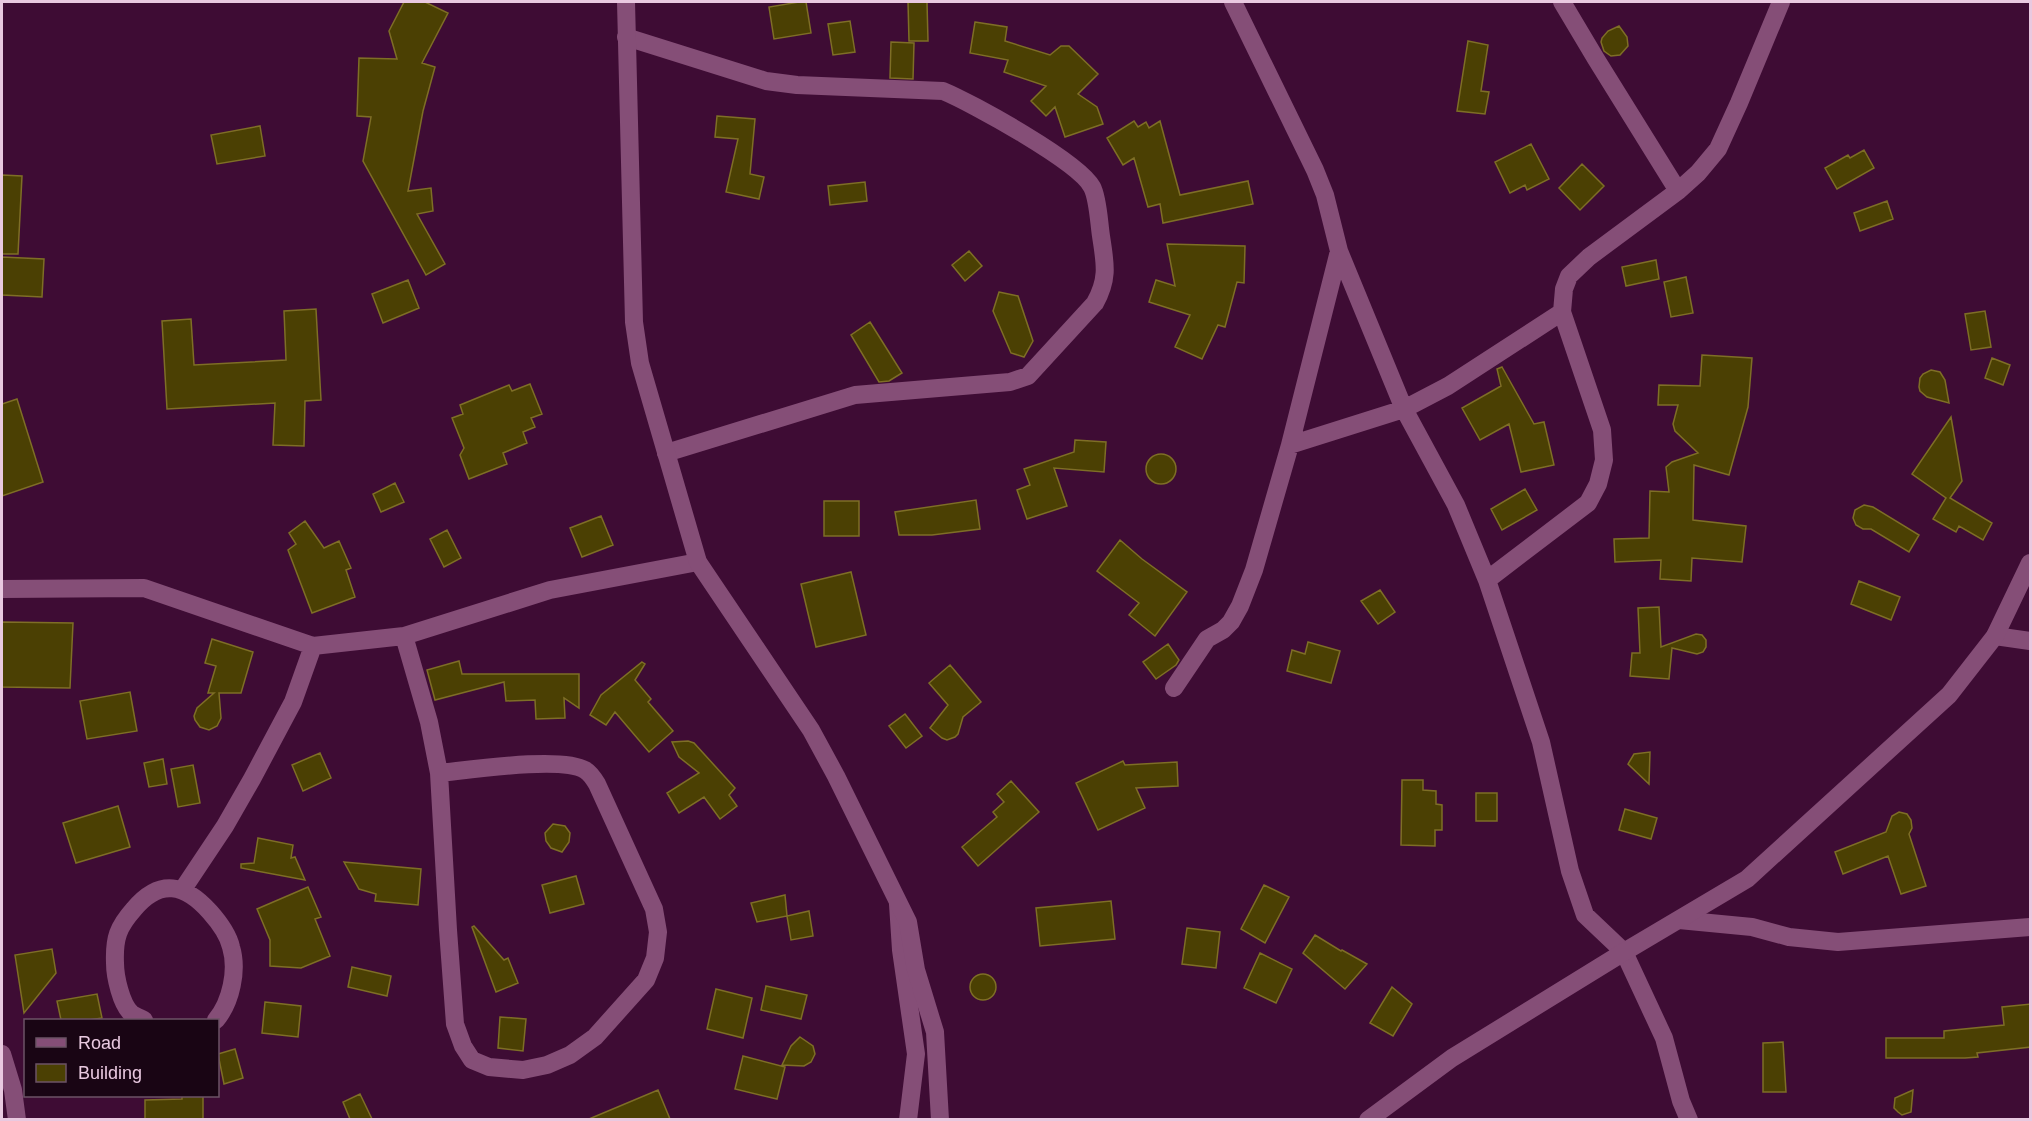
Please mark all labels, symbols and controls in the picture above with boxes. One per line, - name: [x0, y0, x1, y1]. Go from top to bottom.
- legend: [24, 1019, 219, 1097]
- text: Road: [78, 1033, 121, 1053]
- text: Building: [78, 1063, 142, 1083]

